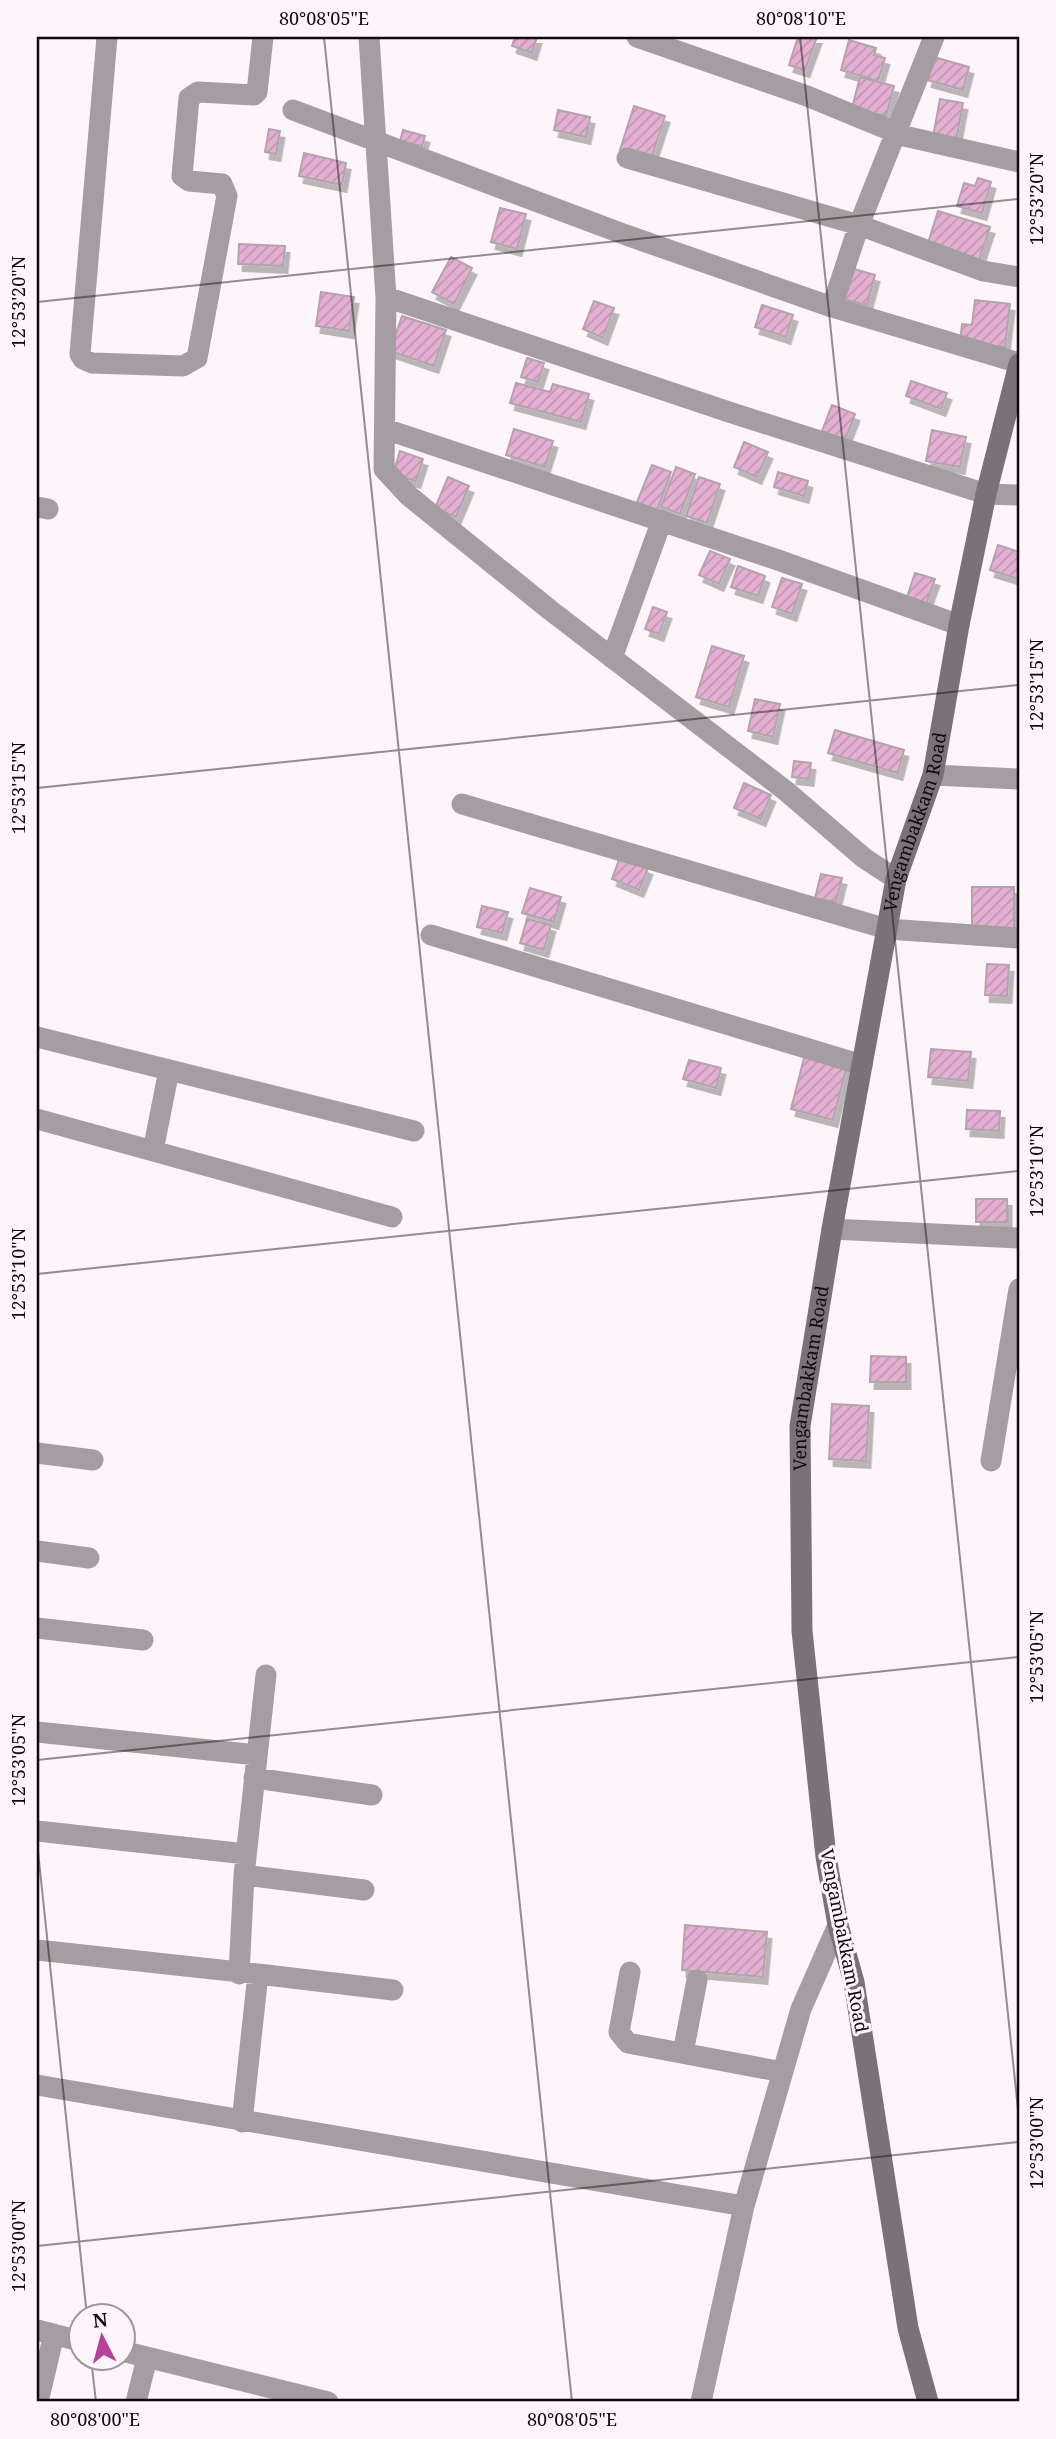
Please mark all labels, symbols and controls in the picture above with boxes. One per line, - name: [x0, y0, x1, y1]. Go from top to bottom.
- text: 80°08'05"E: [279, 6, 369, 30]
- text: 80°08'10"E: [756, 6, 846, 30]
- text: 12°53'20"N: [1024, 152, 1048, 245]
- text: 12°53'20"N: [6, 255, 30, 348]
- text: 12°53'15"N: [1024, 638, 1048, 731]
- street label: Vengambakkam Road: [877, 730, 951, 914]
- text: 12°53'15"N: [6, 741, 30, 834]
- text: 12°53'10"N: [1024, 1124, 1048, 1217]
- text: 12°53'10"N: [6, 1227, 30, 1320]
- street label: Vengambakkam Road: [787, 1284, 834, 1471]
- text: 12°53'05"N: [1024, 1610, 1048, 1703]
- text: 12°53'05"N: [6, 1713, 30, 1806]
- street label: Vengambakkam Road: [815, 1847, 875, 2035]
- text: 12°53'00"N: [1024, 2096, 1048, 2189]
- text: 12°53'00"N: [6, 2199, 30, 2292]
- north arrow: [66, 2302, 136, 2372]
- text: N: [91, 2306, 109, 2334]
- text: 80°08'00"E: [50, 2407, 140, 2431]
- text: 80°08'05"E: [527, 2407, 617, 2431]

